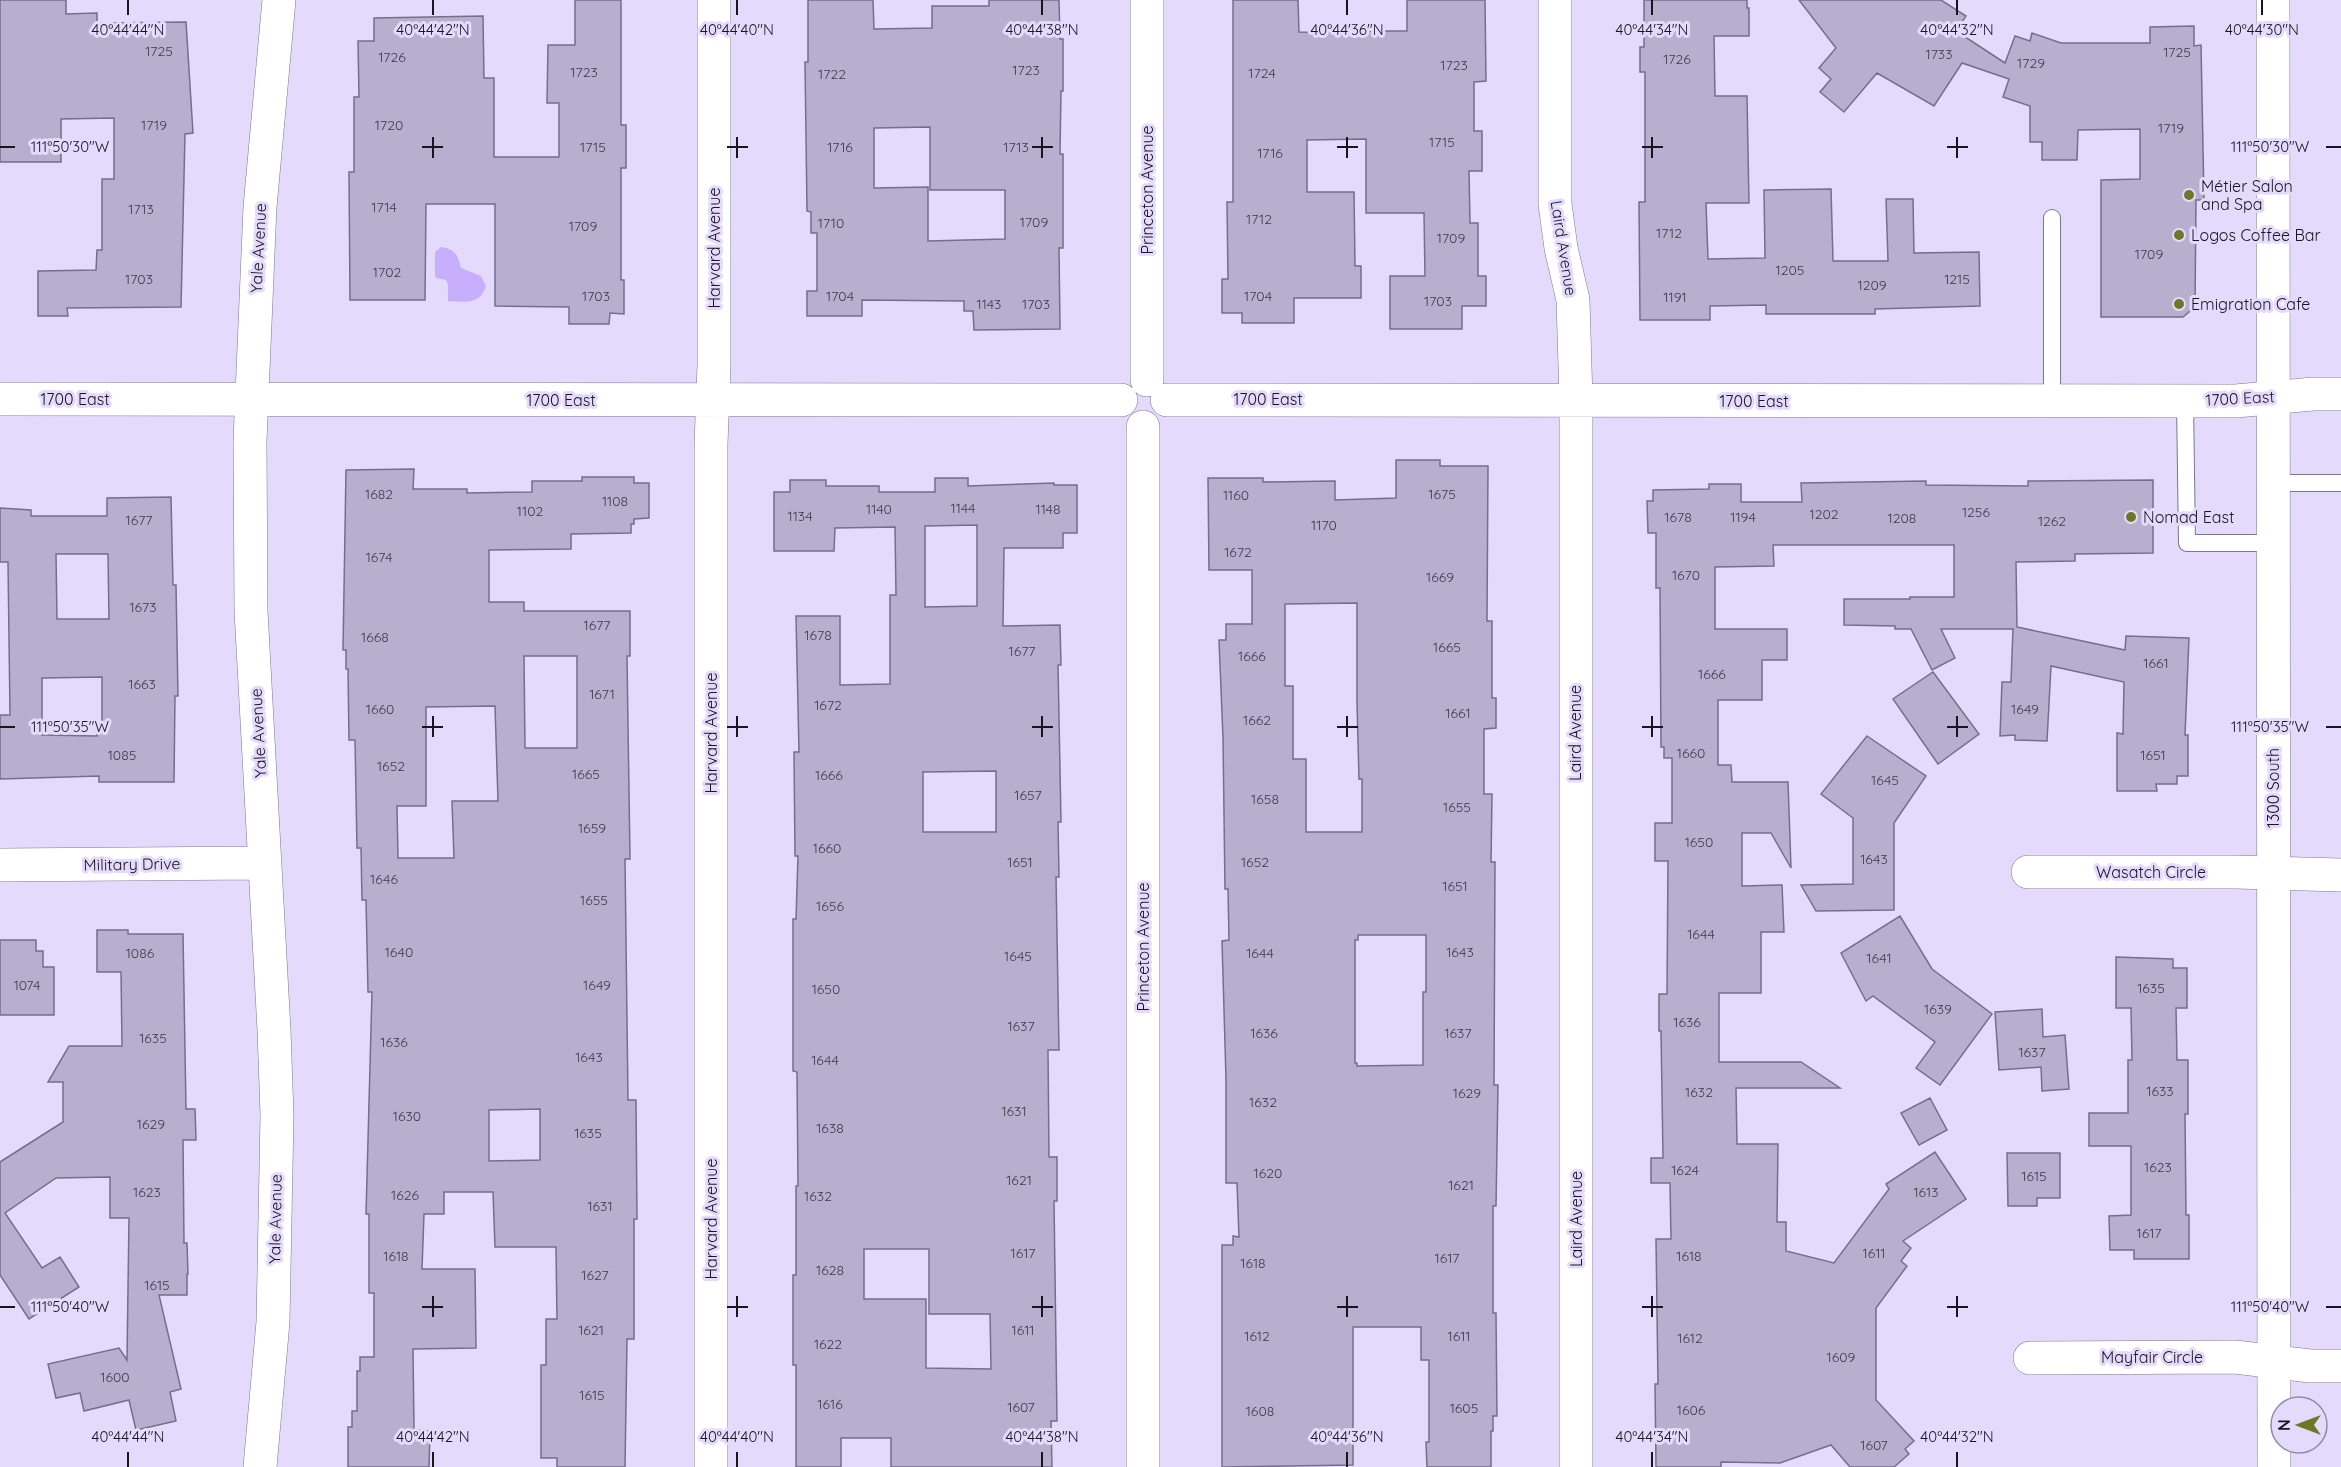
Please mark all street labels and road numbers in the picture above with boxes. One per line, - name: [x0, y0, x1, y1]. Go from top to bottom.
- street label: Princeton Avenue: [1137, 125, 1157, 255]
- street label: Harvard Avenue: [704, 188, 724, 308]
- street label: Laird Avenue: [1547, 199, 1581, 297]
- street label: Yale Avenue: [246, 203, 270, 293]
- street label: 1700 East: [2205, 386, 2275, 410]
- street label: 1700 East: [40, 389, 110, 409]
- street label: 1700 East: [1233, 389, 1303, 409]
- street label: 1700 East: [526, 390, 596, 410]
- street label: 1700 East: [1719, 391, 1789, 411]
- street label: Harvard Avenue: [701, 673, 721, 793]
- street label: Laird Avenue: [1565, 685, 1585, 781]
- street label: Yale Avenue: [246, 688, 270, 778]
- street label: 1300 South: [2263, 748, 2283, 828]
- street label: Military Drive: [83, 853, 181, 875]
- street label: Wasatch Circle: [2096, 862, 2206, 882]
- street label: Princeton Avenue: [1133, 882, 1153, 1012]
- street label: Harvard Avenue: [701, 1159, 721, 1279]
- street label: Laird Avenue: [1566, 1171, 1586, 1267]
- street label: Yale Avenue: [264, 1174, 286, 1264]
- street label: Mayfair Circle: [2101, 1347, 2203, 1367]

